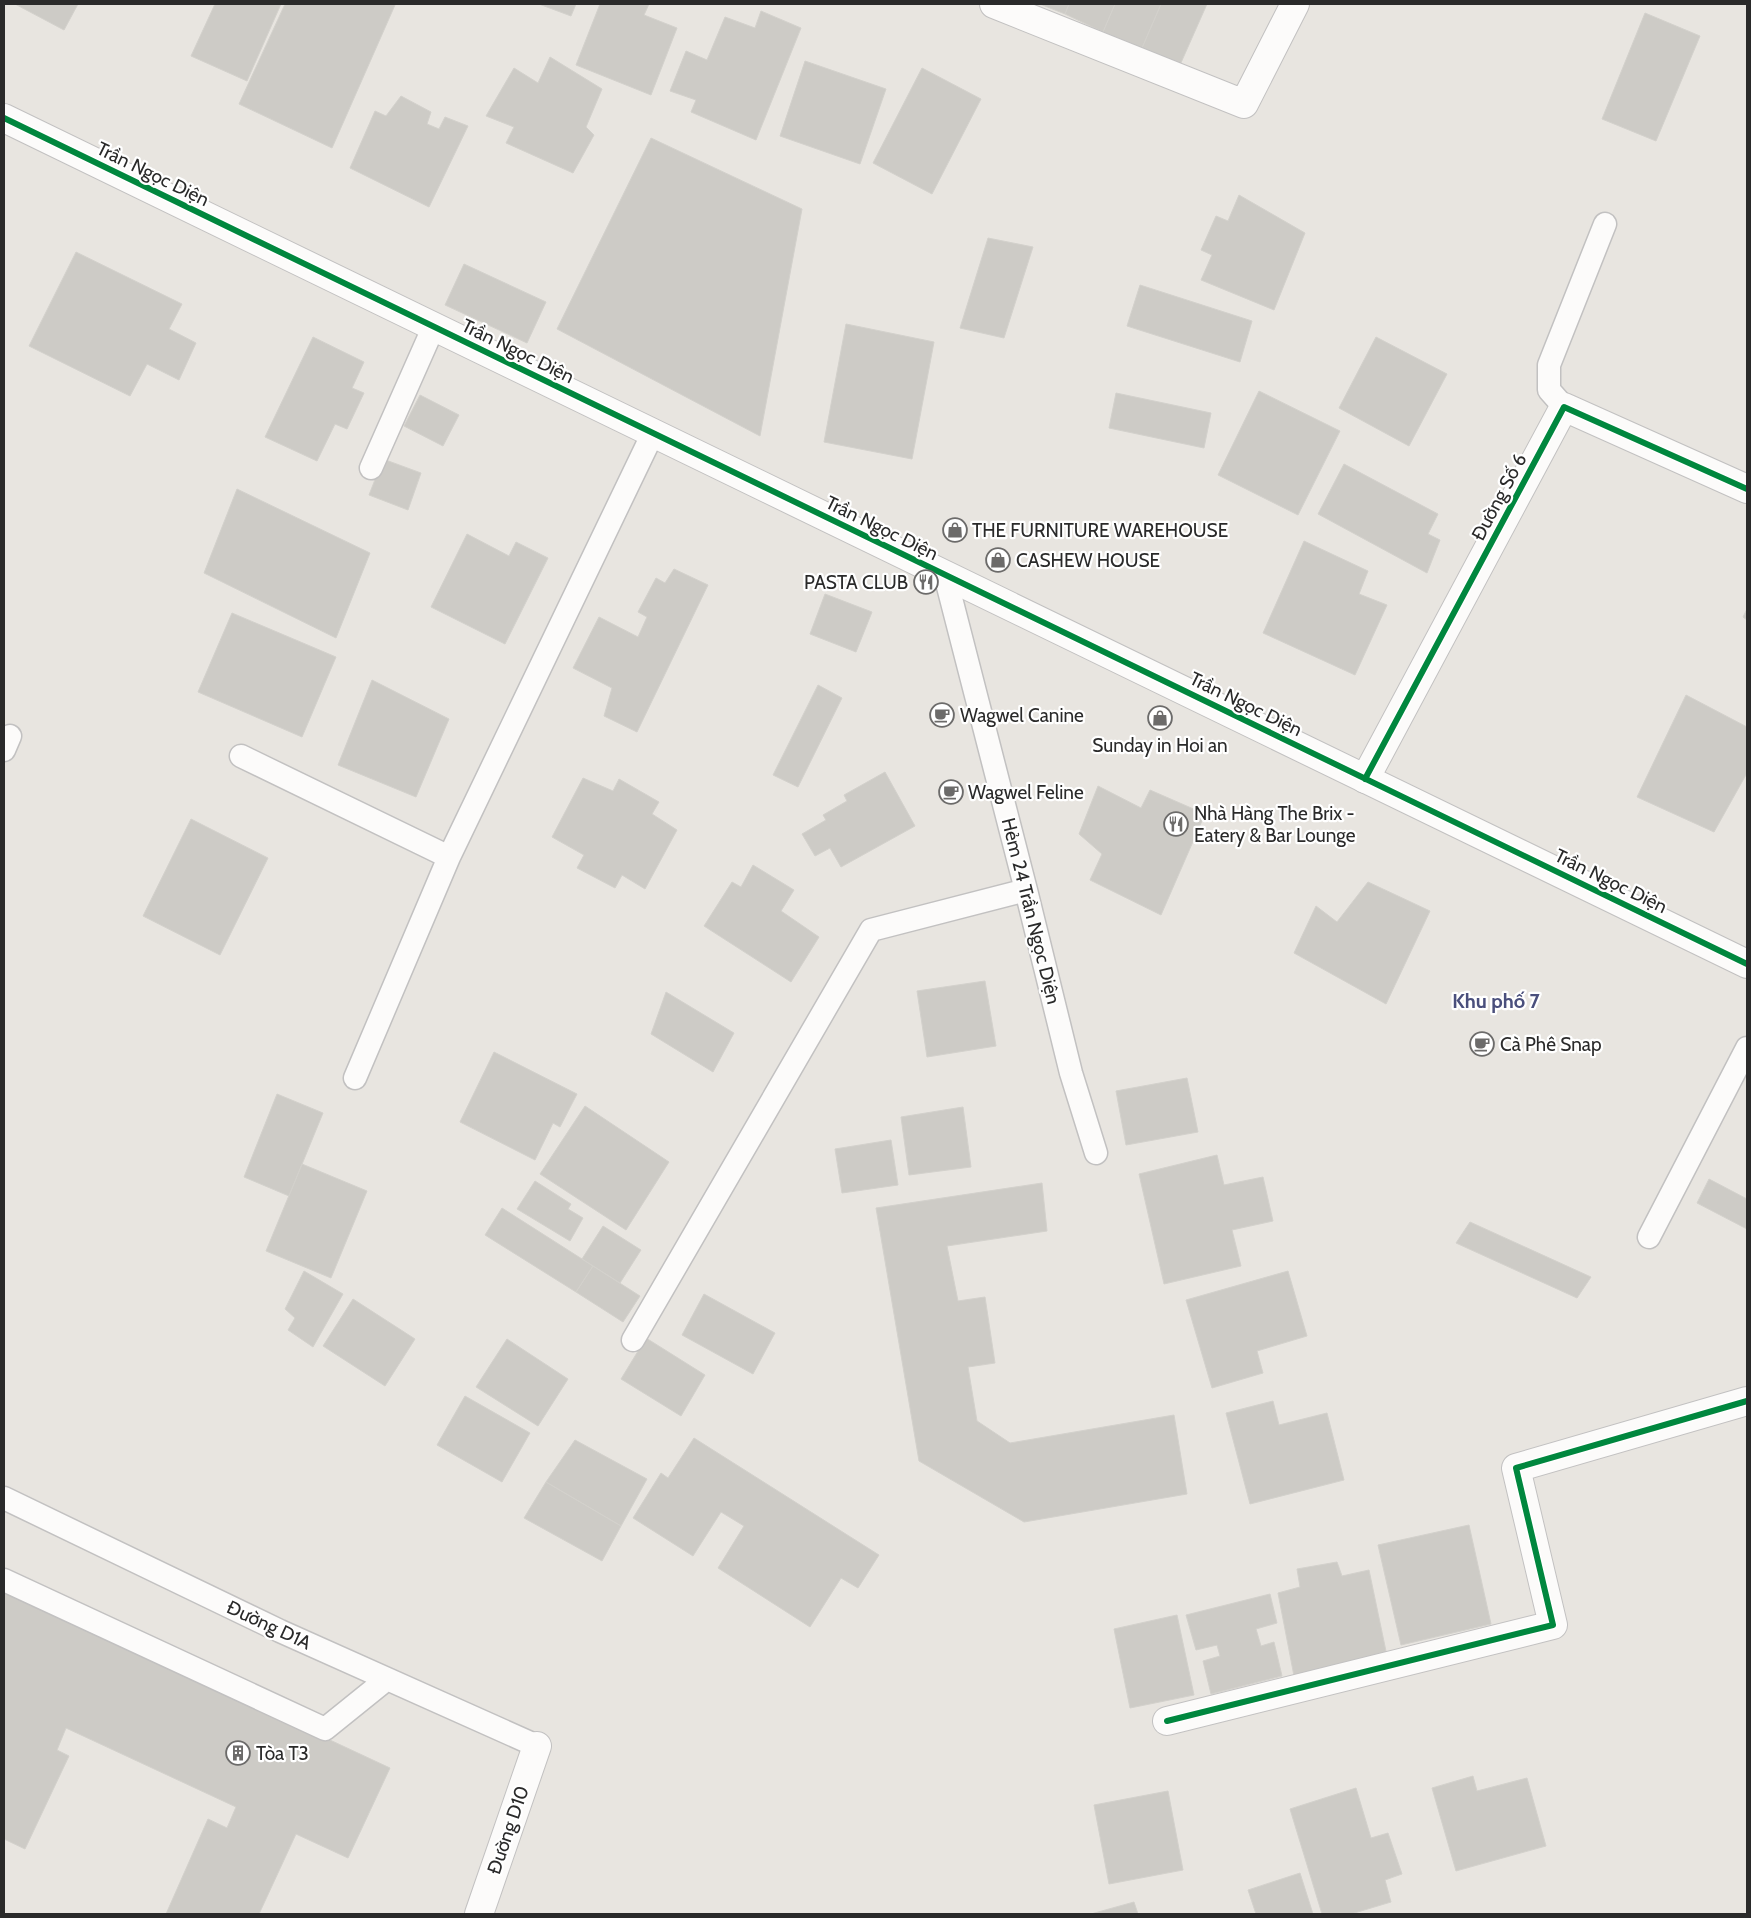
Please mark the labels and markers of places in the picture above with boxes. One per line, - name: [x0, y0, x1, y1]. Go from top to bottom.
- shop icon: THE FURNITURE WAREHOUSE: [942, 517, 968, 543]
- place label: THE FURNITURE WAREHOUSE: [972, 519, 1228, 542]
- shop icon: CASHEW HOUSE: [985, 547, 1011, 573]
- place label: CASHEW HOUSE: [1016, 549, 1160, 572]
- restaurant icon: PASTA CLUB: [913, 569, 939, 595]
- place label: PASTA CLUB: [804, 571, 908, 594]
- cafe icon: Wagwel Canine: [929, 702, 955, 728]
- place label: Wagwel Canine: [960, 704, 1084, 727]
- shop icon: Sunday in Hoi an: [1147, 705, 1173, 731]
- place label: Sunday in Hoi an: [1092, 734, 1228, 757]
- cafe icon: Wagwel Feline: [938, 779, 964, 805]
- place label: Wagwel Feline: [968, 781, 1084, 804]
- place label: Nhà Hàng The Brix - Eatery & Bar Lounge: [1194, 802, 1356, 847]
- restaurant icon: Nhà Hàng The Brix - Eatery & Bar Lounge: [1163, 811, 1189, 837]
- cafe icon: Cà Phê Snap: [1469, 1031, 1495, 1057]
- place label: Cà Phê Snap: [1500, 1033, 1601, 1056]
- building icon: Tòa T3: [225, 1740, 251, 1766]
- place label: Tòa T3: [256, 1742, 309, 1765]

